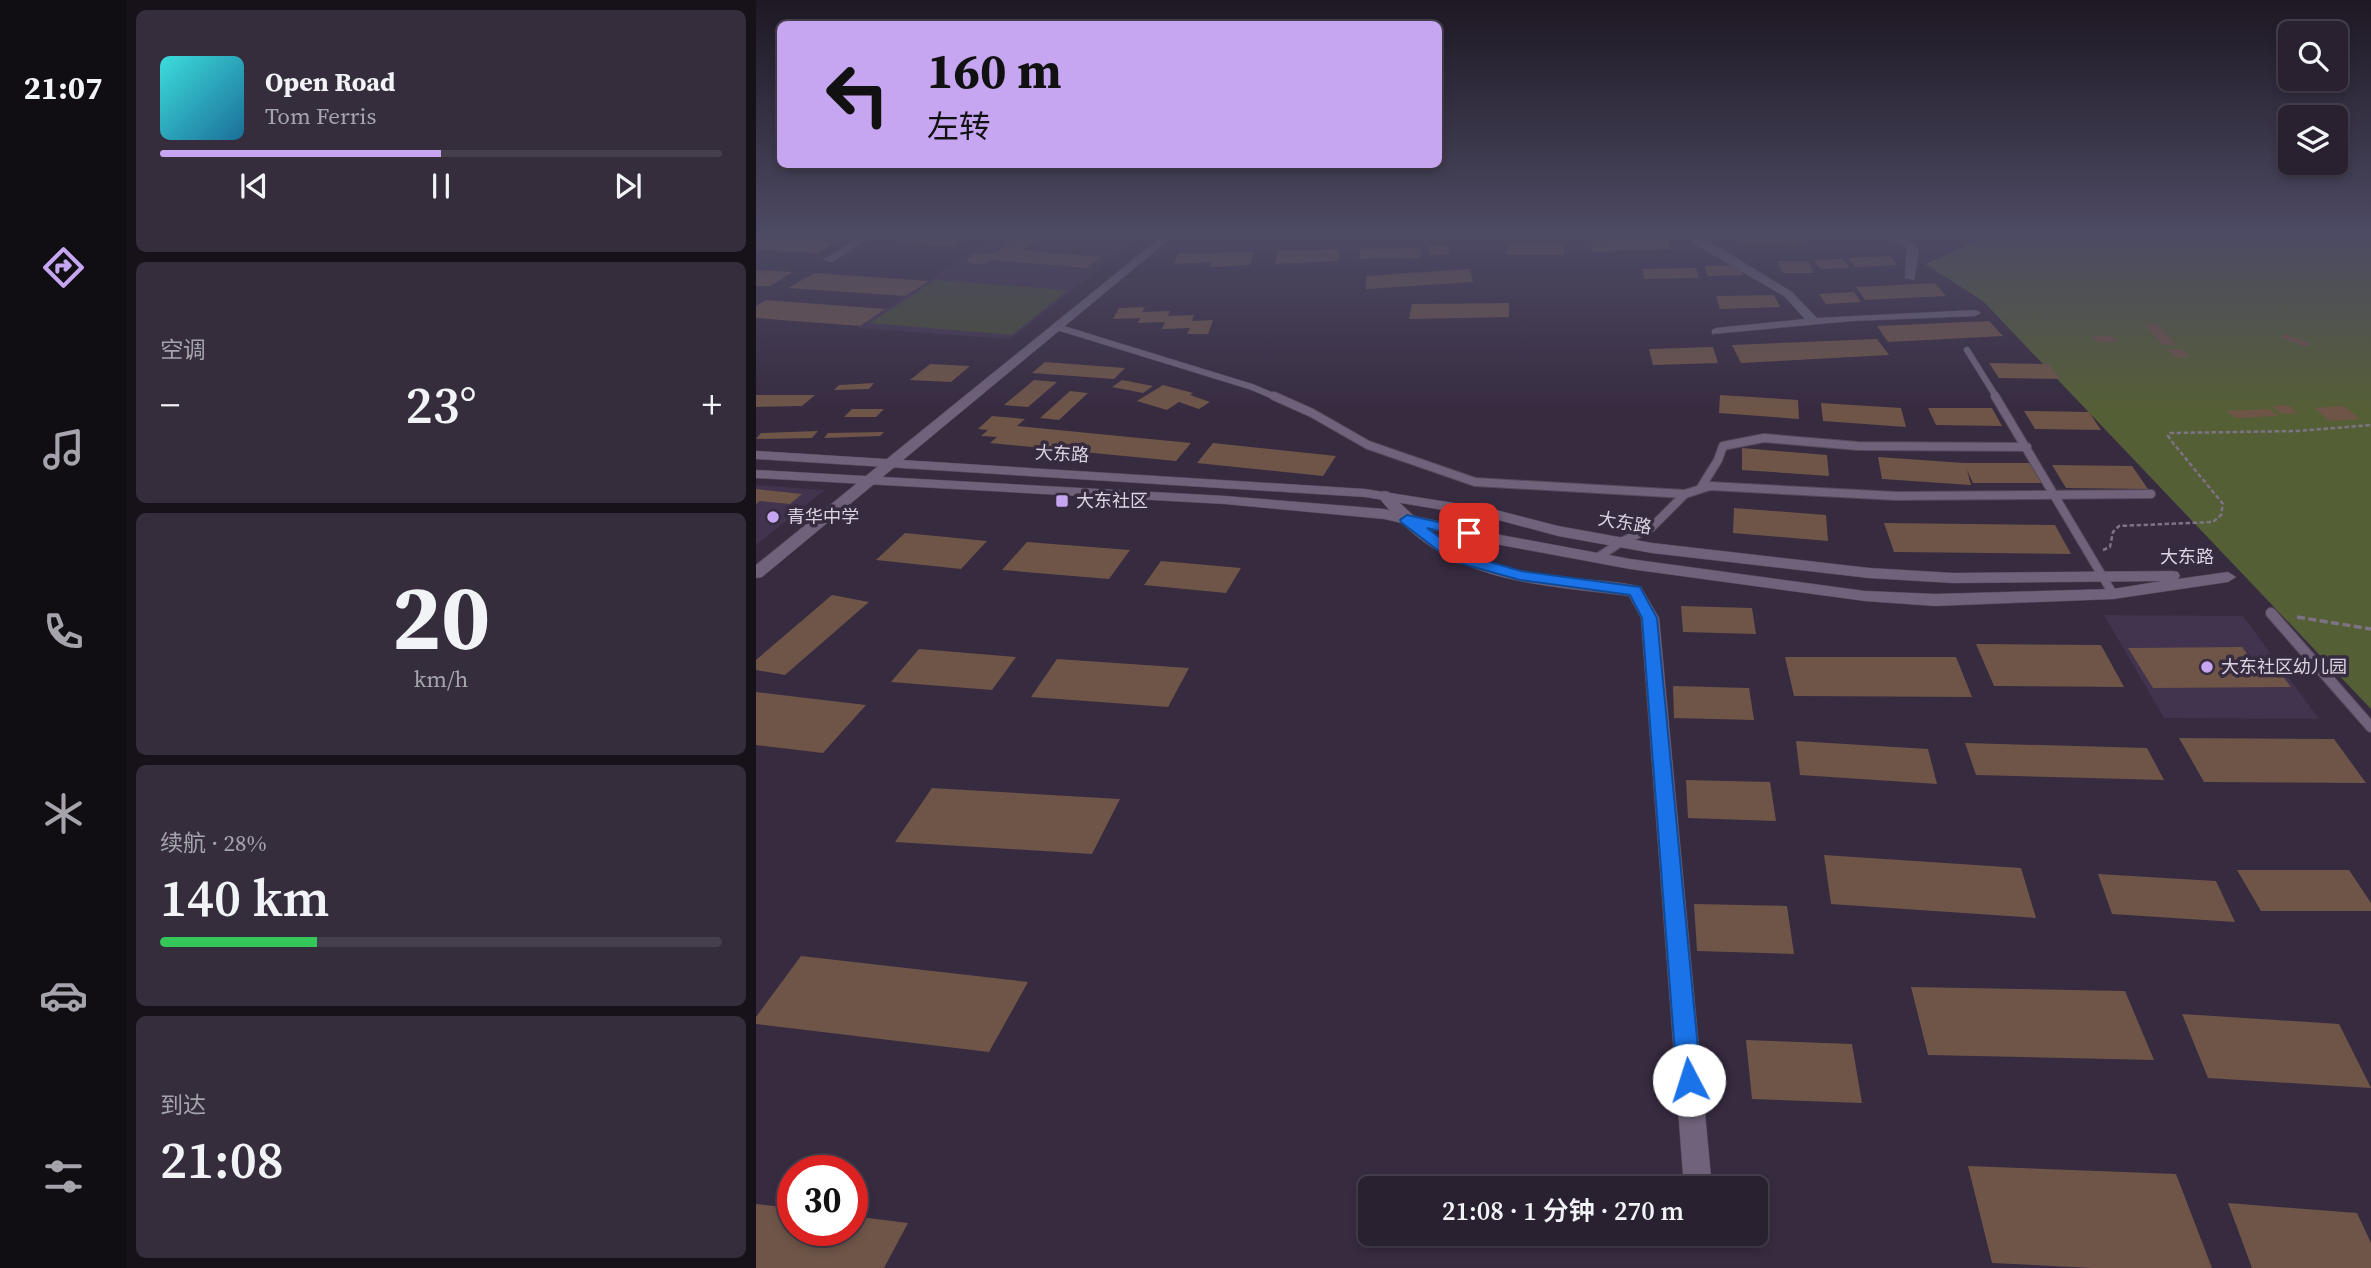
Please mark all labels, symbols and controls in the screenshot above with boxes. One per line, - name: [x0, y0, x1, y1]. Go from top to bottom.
- map controls: [2278, 21, 2348, 175]
- button: search: [2278, 21, 2348, 91]
- text: 160 m: [927, 37, 1062, 104]
- icon: left: [812, 49, 903, 140]
- text: Open Road: [265, 64, 396, 100]
- text: 21:07: [24, 66, 102, 110]
- text: Tom Ferris: [265, 100, 376, 132]
- text: 左转: [927, 105, 991, 149]
- button: layers: [2278, 105, 2348, 175]
- icon: previous: [235, 167, 273, 205]
- icon: pause: [422, 167, 460, 205]
- icon: next: [609, 167, 647, 205]
- icon: directions: [39, 243, 88, 292]
- text: 空调: [160, 334, 206, 366]
- text: 23°: [405, 369, 477, 440]
- text: −: [160, 379, 180, 431]
- text: +: [702, 379, 722, 431]
- icon: music: [39, 425, 88, 474]
- street label: 大东路: [1034, 440, 1090, 467]
- place label: 大东社区: [1076, 488, 1148, 513]
- marker: 大东社区: [1054, 493, 1070, 509]
- pin: [1439, 503, 1499, 563]
- place label: 青华中学: [787, 504, 859, 529]
- street label: 大东路: [1596, 506, 1654, 540]
- marker: 青华中学: [765, 509, 781, 525]
- icon: arrive: [1450, 514, 1488, 552]
- street label: 大东路: [2160, 544, 2214, 569]
- text: 20: [392, 555, 490, 679]
- icon: phone: [39, 607, 88, 656]
- place label: 大东社区幼儿园: [2221, 654, 2347, 679]
- marker: 大东社区幼儿园: [2199, 659, 2215, 675]
- text: km/h: [414, 663, 468, 695]
- icon: climate: [39, 789, 88, 838]
- text: 续航 · 28%: [160, 827, 267, 859]
- text: 140 km: [160, 862, 329, 933]
- icon: car: [39, 971, 88, 1020]
- position arrow: [1652, 1043, 1726, 1117]
- text: 到达: [160, 1089, 206, 1121]
- text: 21:08: [160, 1124, 284, 1195]
- icon: filters: [39, 1152, 88, 1201]
- speed limit sign: 30: [777, 1155, 868, 1246]
- text: 21:08 · 1 分钟 · 270 m: [1442, 1193, 1684, 1229]

